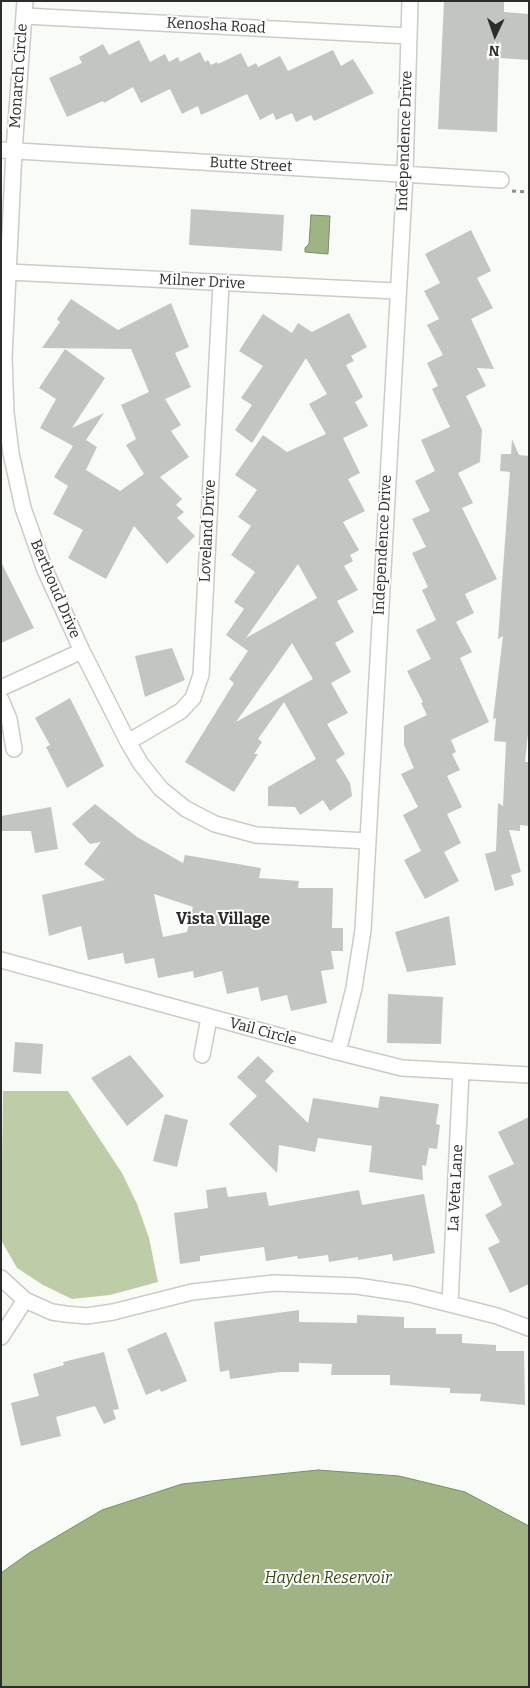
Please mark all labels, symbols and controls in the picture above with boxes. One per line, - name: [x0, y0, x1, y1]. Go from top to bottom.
- north arrow: [470, 10, 520, 60]
- street label: Kenosha Road: [166, 14, 266, 38]
- street label: Monarch Circle: [6, 23, 32, 129]
- text: N: [488, 42, 500, 59]
- street label: Independence Drive: [394, 70, 416, 212]
- street label: Butte Street: [209, 154, 293, 176]
- street label: Milner Drive: [158, 271, 246, 293]
- street label: Independence Drive: [370, 474, 396, 616]
- street label: Loveland Drive: [196, 479, 220, 583]
- street label: Berthoud Drive: [26, 537, 84, 641]
- district label: Vista Village: [176, 910, 270, 930]
- street label: Vail Circle: [227, 1014, 299, 1050]
- street label: La Veta Lane: [445, 1144, 467, 1232]
- water label: Hayden Reservoir: [264, 1569, 392, 1589]

